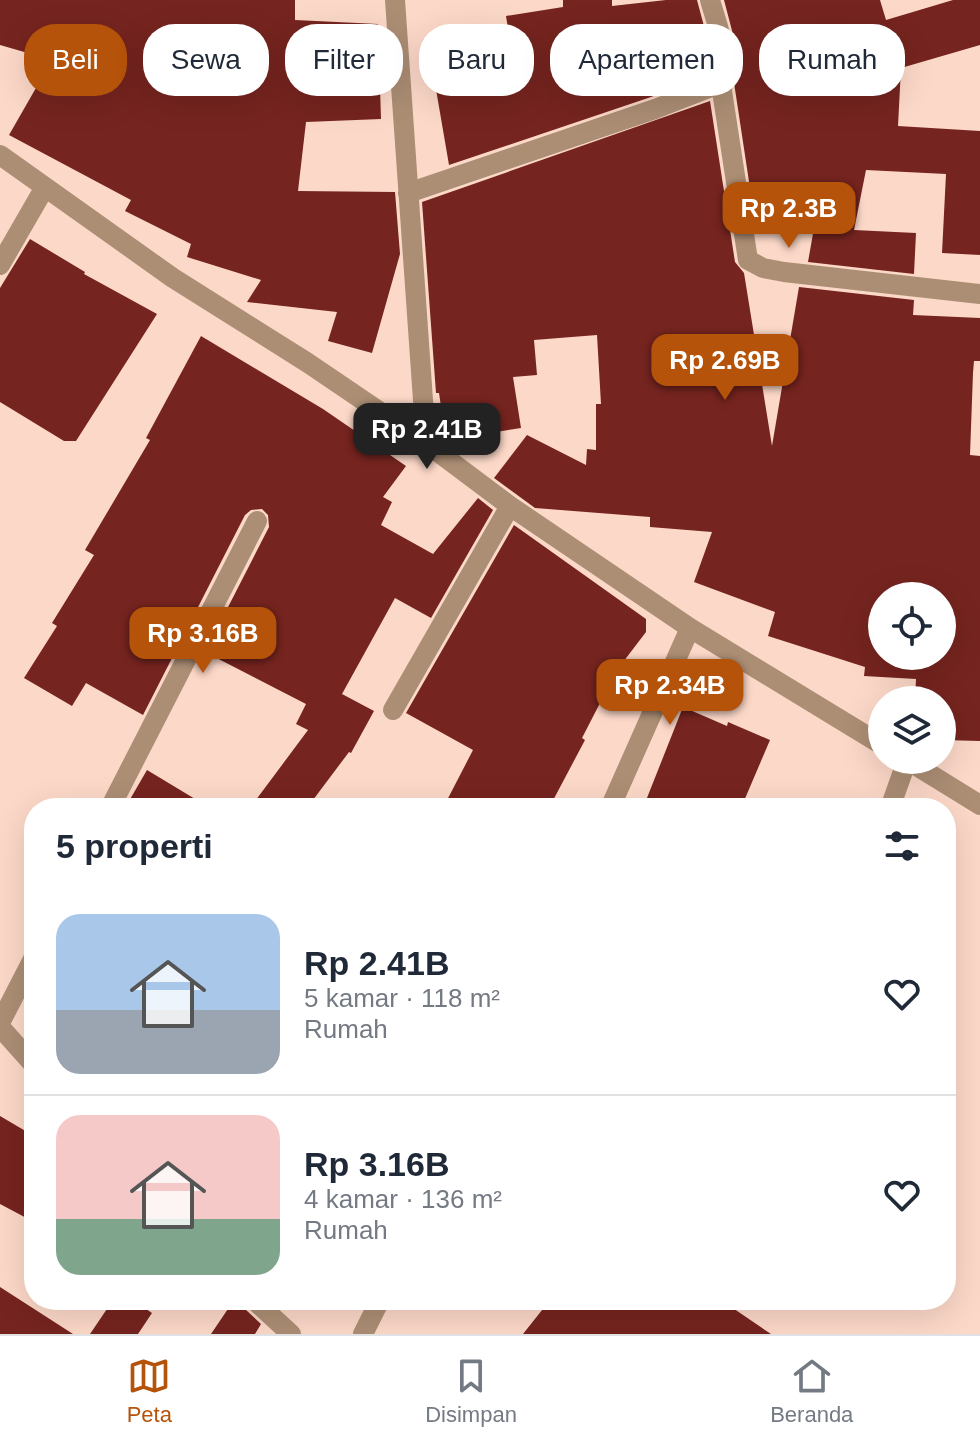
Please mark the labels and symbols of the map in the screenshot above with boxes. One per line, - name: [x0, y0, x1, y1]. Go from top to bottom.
- pin: Rp 2.3B: [715, 182, 863, 250]
- pin: Rp 2.69B: [642, 334, 808, 402]
- pin: Rp 2.41B: [344, 403, 510, 471]
- pin: Rp 3.16B: [120, 607, 286, 675]
- pin: Rp 2.34B: [587, 659, 753, 727]

